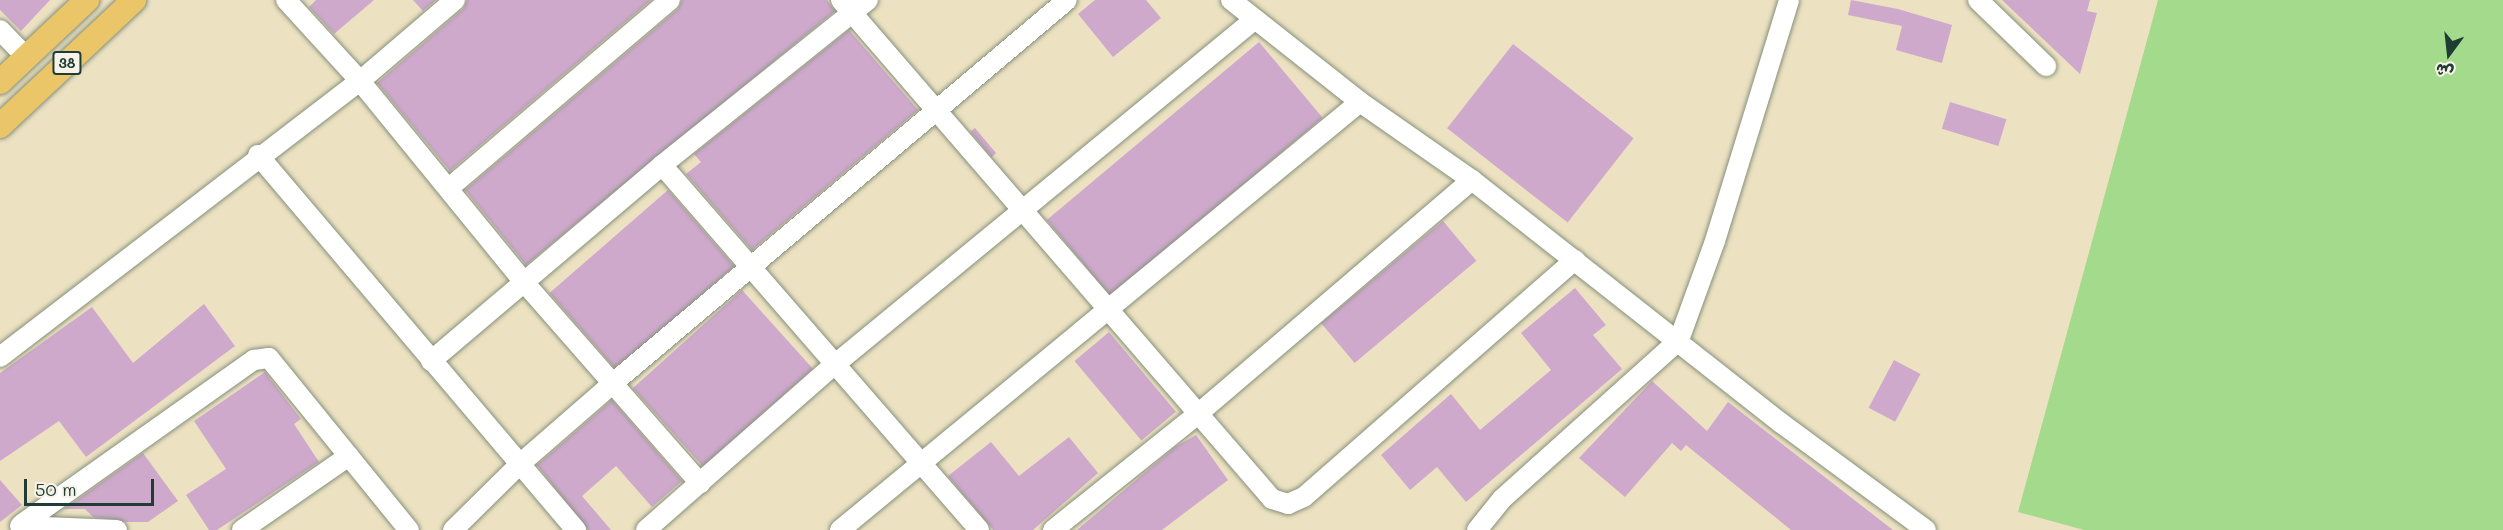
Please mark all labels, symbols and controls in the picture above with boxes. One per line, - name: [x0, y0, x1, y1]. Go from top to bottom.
- north arrow: [2419, 24, 2479, 84]
- road number: 38: [52, 52, 82, 74]
- text: ش: [2433, 59, 2455, 84]
- scale bar: [27, 467, 158, 505]
- text: 50 m: [35, 477, 77, 501]

